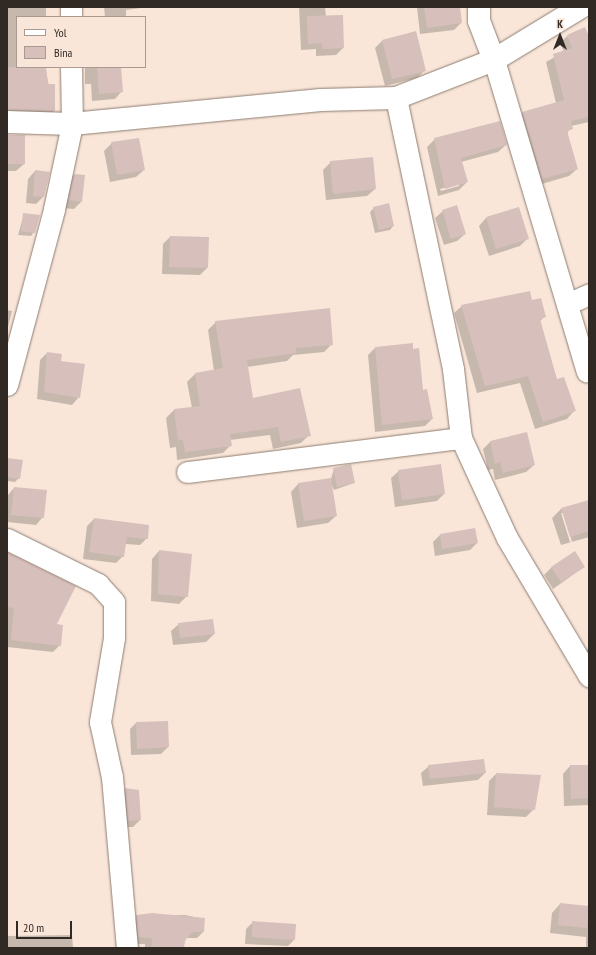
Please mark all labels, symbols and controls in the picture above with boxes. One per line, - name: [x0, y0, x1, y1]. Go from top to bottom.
- legend: [16, 16, 146, 68]
- north arrow: [540, 16, 580, 56]
- text: K: [557, 17, 563, 31]
- text: Yol: [54, 25, 67, 40]
- text: Bina: [54, 45, 72, 60]
- scale bar: [18, 913, 74, 939]
- text: 20 m: [23, 920, 44, 935]

